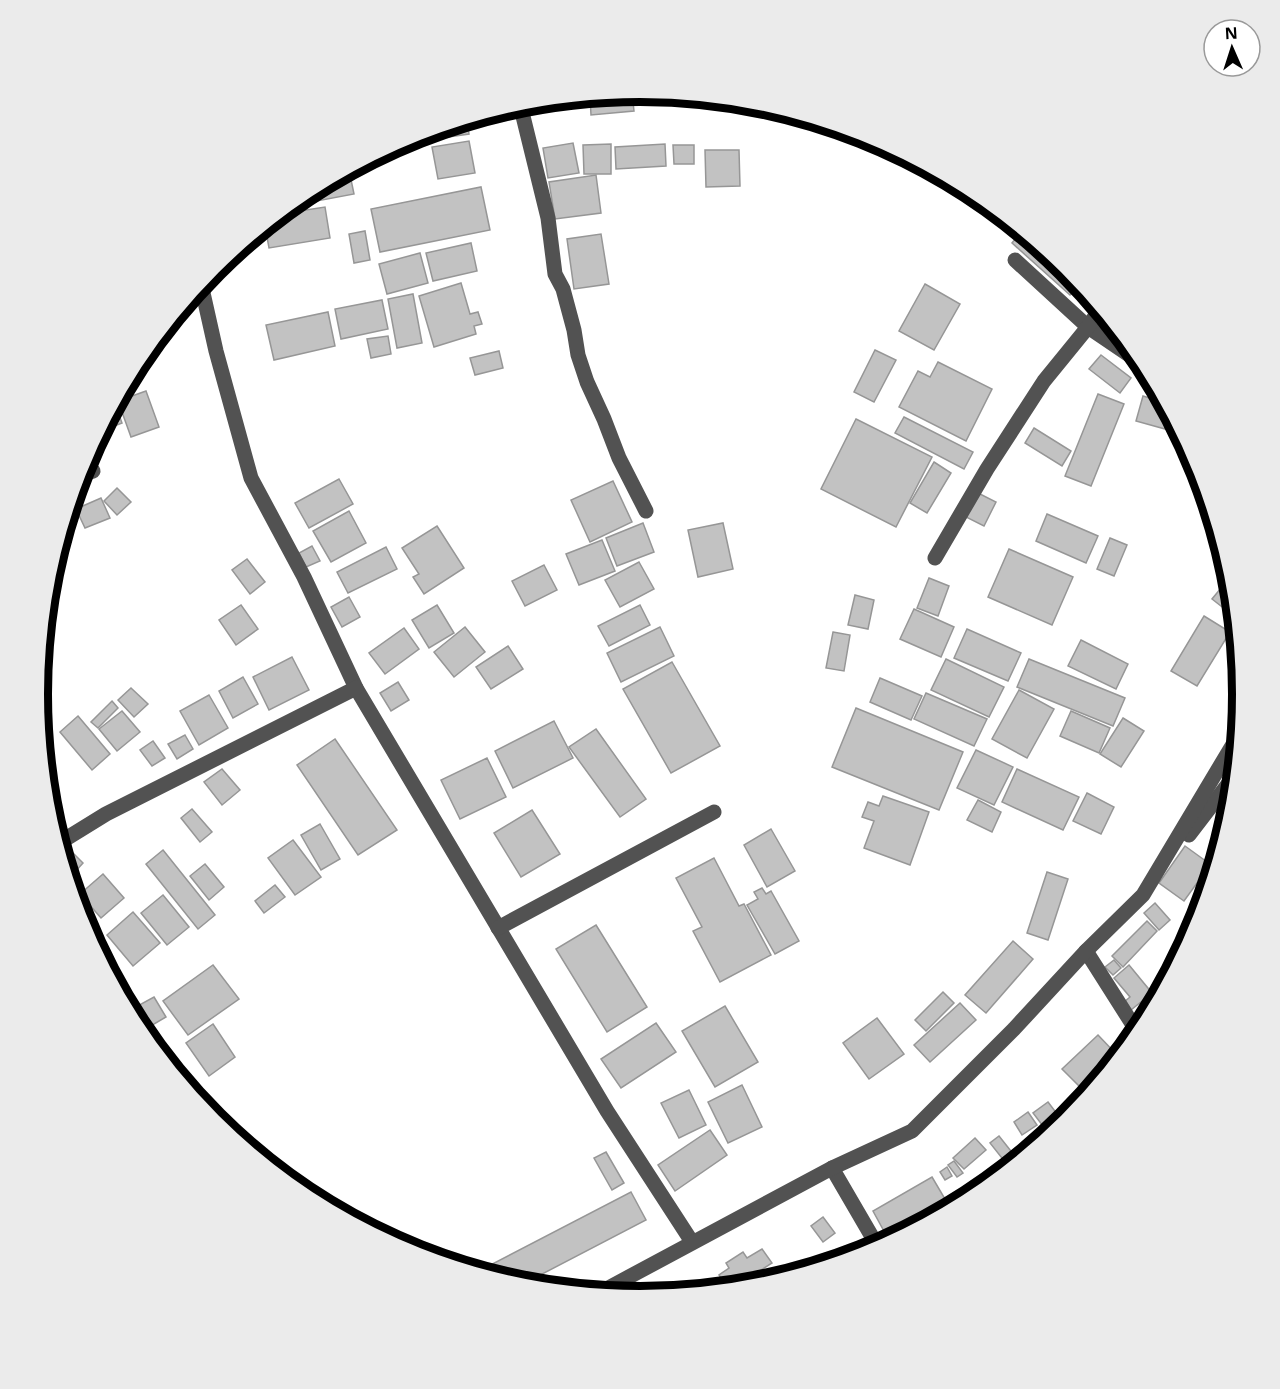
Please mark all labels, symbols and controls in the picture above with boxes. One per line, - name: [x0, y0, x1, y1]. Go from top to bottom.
- north arrow: [1202, 18, 1262, 78]
- text: N: [1224, 22, 1238, 44]

